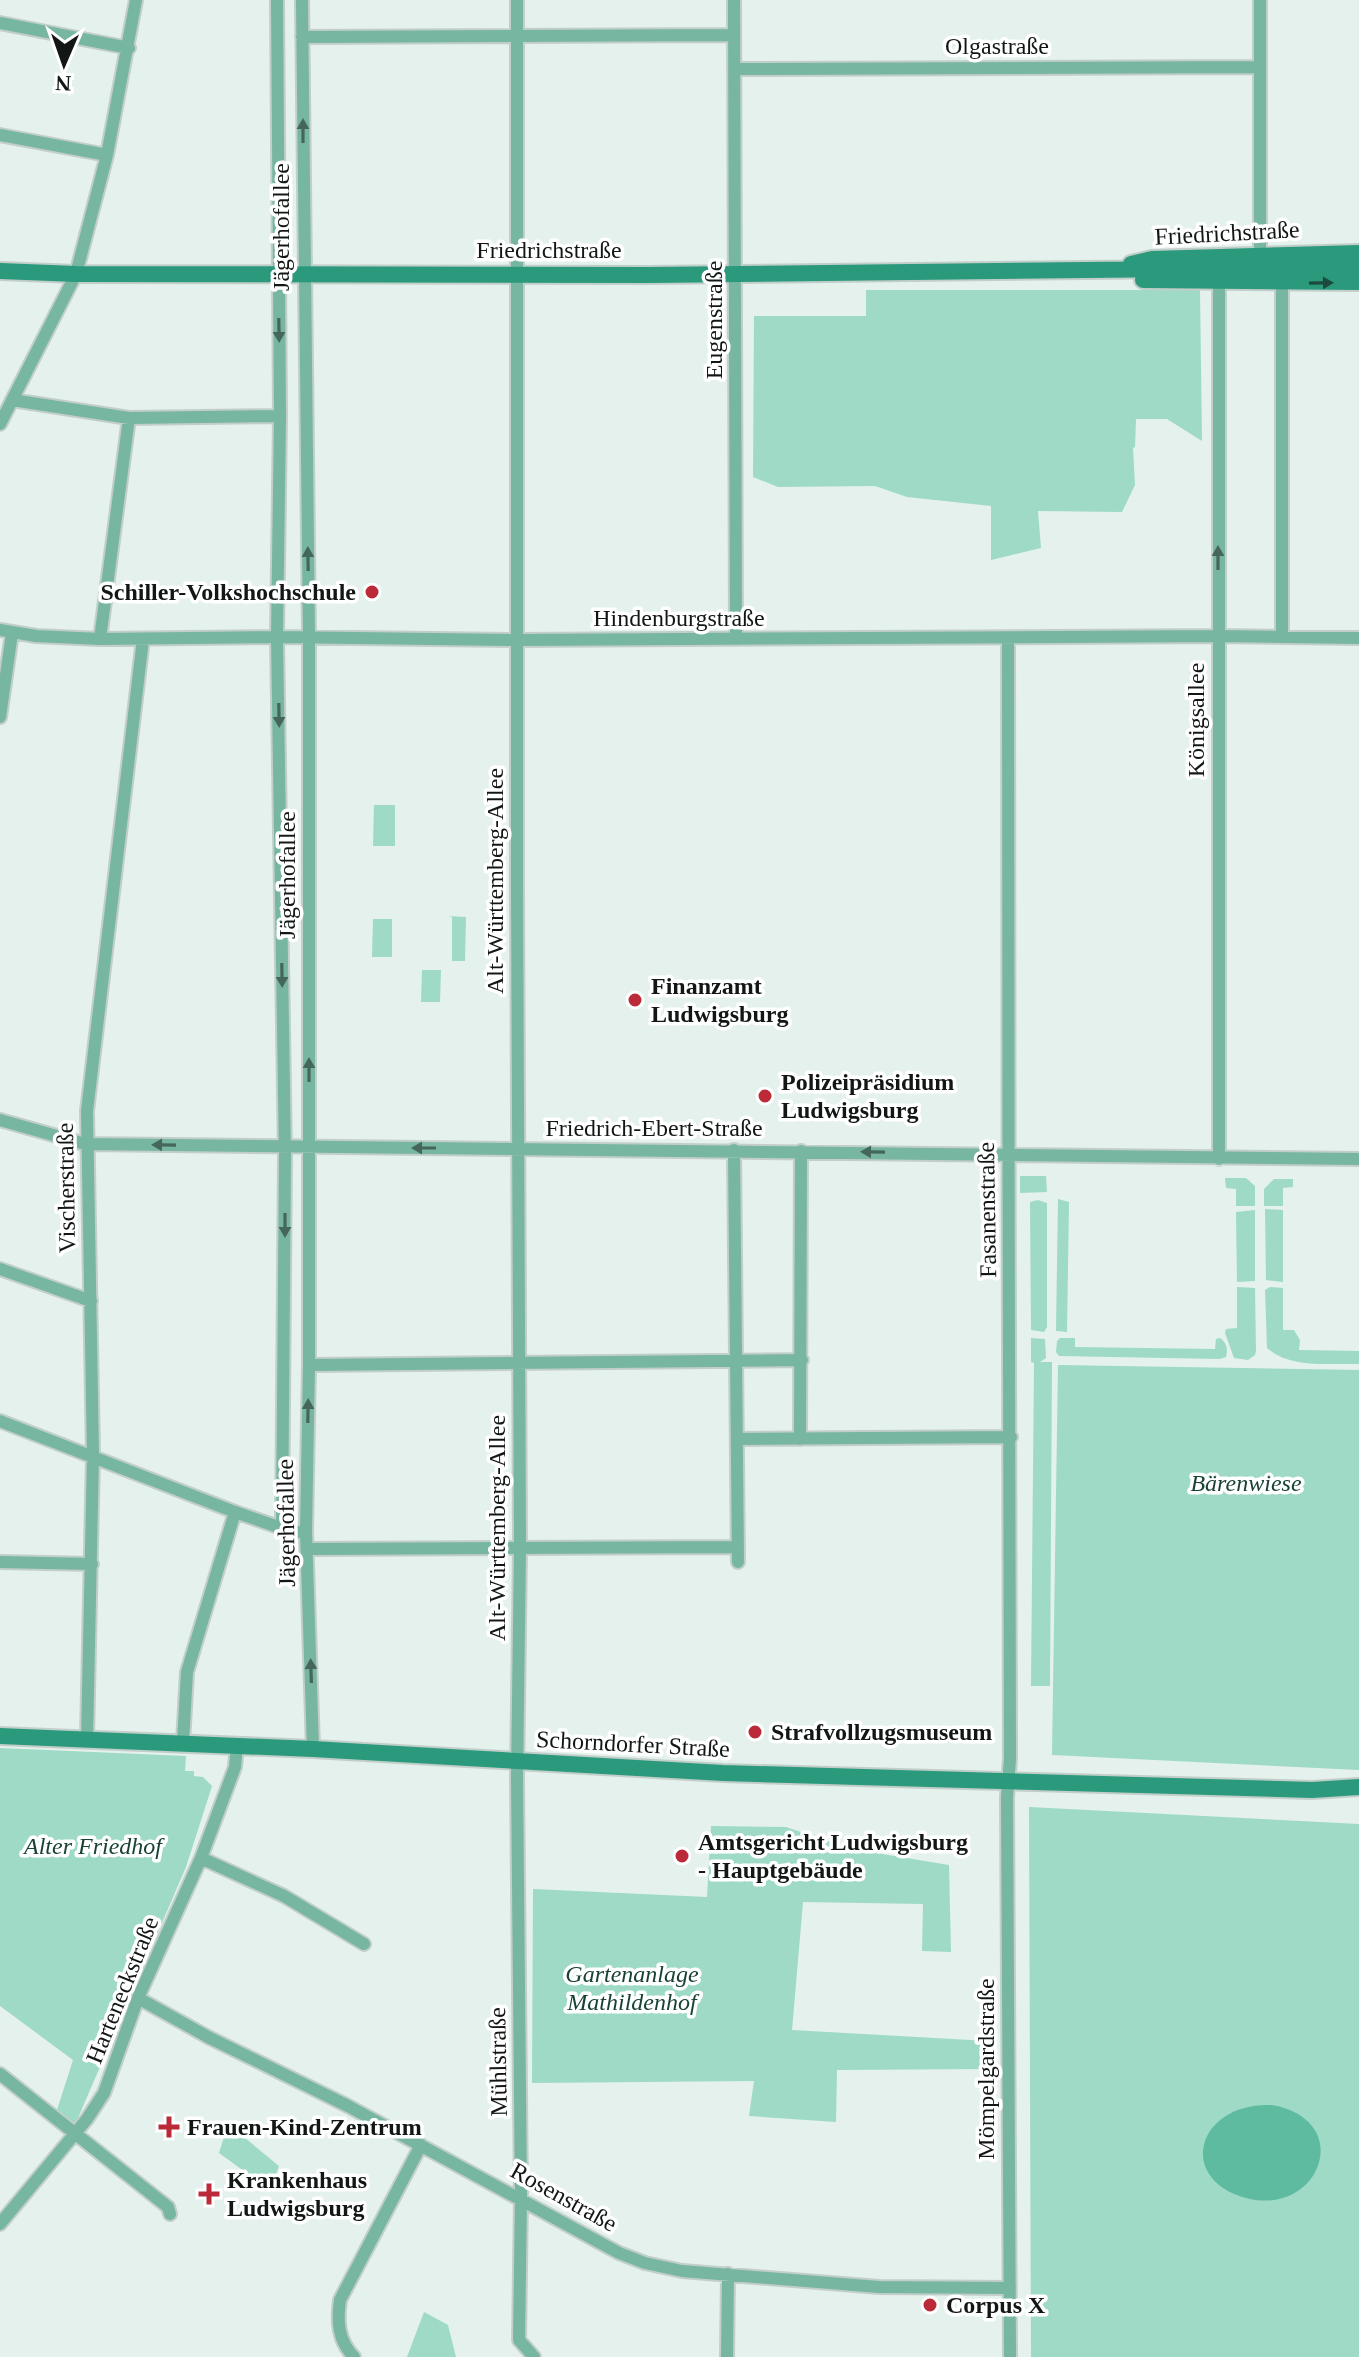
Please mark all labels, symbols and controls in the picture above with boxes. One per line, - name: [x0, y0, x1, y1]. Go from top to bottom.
- north arrow: [24, 24, 104, 104]
- street label: Olgastraße: [945, 33, 1049, 59]
- text: N: [55, 71, 72, 96]
- one-way arrow: [296, 118, 309, 143]
- street label: Jägerhofallee: [268, 163, 294, 291]
- street label: Friedrichstraße: [1154, 216, 1300, 250]
- street label: Friedrichstraße: [476, 237, 622, 263]
- street label: Eugenstraße: [701, 261, 727, 379]
- one-way arrow: [1309, 277, 1334, 289]
- one-way arrow: [273, 318, 286, 343]
- one-way arrow: [1212, 545, 1224, 570]
- one-way arrow: [301, 546, 314, 571]
- place label: Schiller-Volkshochschule: [100, 579, 356, 605]
- marker: Schiller-Volkshochschule: [363, 583, 381, 601]
- street label: Hindenburgstraße: [593, 605, 765, 631]
- street label: Königsallee: [1183, 663, 1209, 777]
- one-way arrow: [272, 703, 285, 728]
- street label: Alt-Württemberg-Allee: [482, 768, 508, 994]
- street label: Jägerhofallee: [274, 811, 300, 939]
- one-way arrow: [276, 963, 288, 988]
- place label: Finanzamt Ludwigsburg: [651, 973, 788, 1027]
- marker: Finanzamt Ludwigsburg: [626, 991, 644, 1009]
- one-way arrow: [303, 1057, 315, 1082]
- place label: Polizeipräsidium Ludwigsburg: [781, 1069, 954, 1123]
- marker: Polizeipräsidium Ludwigsburg: [756, 1087, 774, 1105]
- street label: Friedrich-Ebert-Straße: [545, 1115, 763, 1141]
- street label: Vischerstraße: [52, 1123, 80, 1253]
- one-way arrow: [151, 1139, 176, 1152]
- one-way arrow: [411, 1142, 436, 1154]
- street label: Fasanenstraße: [973, 1142, 1001, 1278]
- one-way arrow: [860, 1145, 885, 1158]
- one-way arrow: [278, 1213, 291, 1238]
- one-way arrow: [302, 1398, 315, 1423]
- street label: Alt-Württemberg-Allee: [484, 1415, 510, 1641]
- street label: Jägerhofallee: [272, 1459, 300, 1587]
- park label: Bärenwiese: [1190, 1470, 1302, 1496]
- one-way arrow: [305, 1658, 318, 1683]
- place label: Strafvollzugsmuseum: [771, 1719, 992, 1745]
- marker: Strafvollzugsmuseum: [746, 1723, 764, 1741]
- street label: Schorndorfer Straße: [535, 1726, 731, 1762]
- place label: Amtsgericht Ludwigsburg - Hauptgebäude: [698, 1829, 968, 1883]
- park label: Alter Friedhof: [22, 1833, 165, 1859]
- marker: Amtsgericht Ludwigsburg - Hauptgebäude: [673, 1847, 691, 1865]
- street label: Harteneckstraße: [81, 1913, 163, 2067]
- park label: Gartenanlage Mathildenhof: [565, 1961, 700, 2015]
- street label: Mömpelgardstraße: [973, 1978, 999, 2160]
- street label: Mühlstraße: [484, 2007, 512, 2117]
- place label: Frauen-Kind-Zentrum: [187, 2114, 422, 2140]
- marker: Frauen-Kind-Zentrum: [158, 2116, 180, 2138]
- street label: Rosenstraße: [506, 2157, 622, 2237]
- place label: Krankenhaus Ludwigsburg: [227, 2167, 367, 2221]
- marker: Krankenhaus Ludwigsburg: [198, 2183, 220, 2205]
- place label: Corpus X: [946, 2292, 1046, 2318]
- marker: Corpus X: [921, 2296, 939, 2314]

